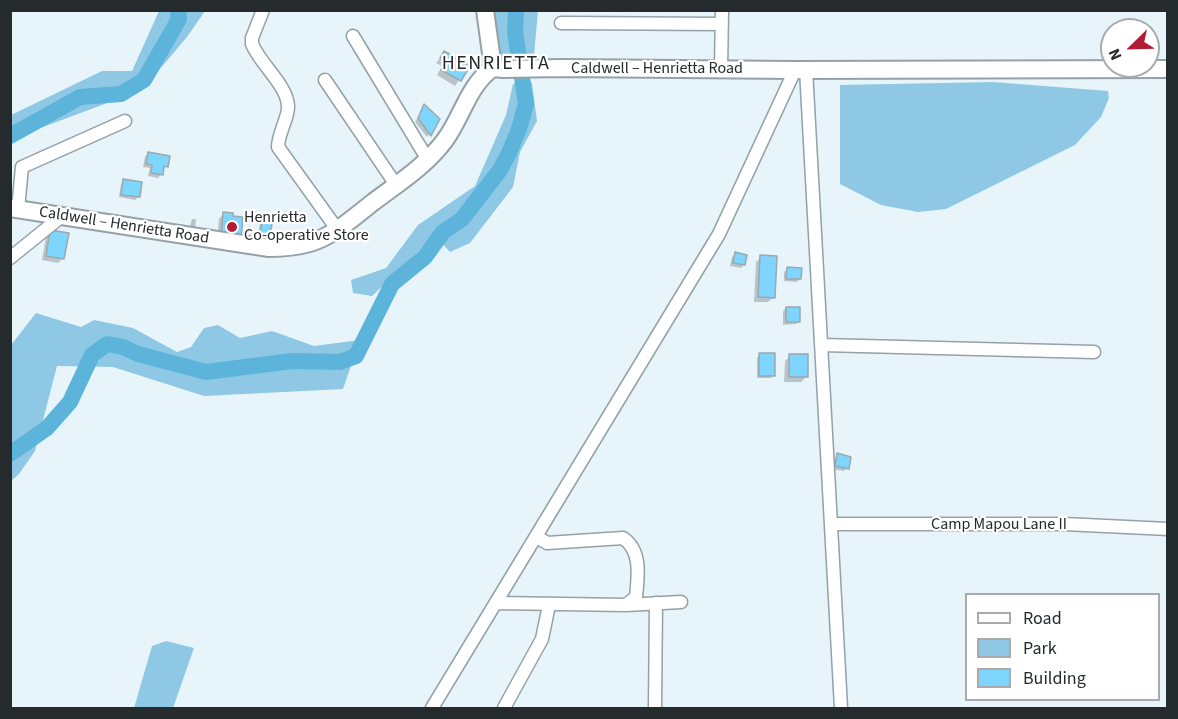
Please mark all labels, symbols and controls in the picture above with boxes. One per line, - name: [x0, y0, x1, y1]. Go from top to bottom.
- north arrow: [1100, 18, 1160, 78]
- text: N: [1103, 45, 1127, 63]
- district label: HENRIETTA: [442, 53, 550, 77]
- street label: Caldwell – Henrietta Road: [571, 59, 743, 79]
- street label: Caldwell – Henrietta Road: [38, 203, 210, 249]
- place label: Henrietta Co-operative Store: [244, 208, 369, 246]
- marker: Henrietta Co-operative Store: [225, 220, 239, 234]
- street label: Camp Mapou Lane II: [931, 515, 1067, 535]
- legend: [965, 593, 1160, 701]
- text: Road: [1023, 606, 1062, 631]
- text: Park: [1023, 636, 1057, 661]
- text: Building: [1023, 666, 1086, 691]

